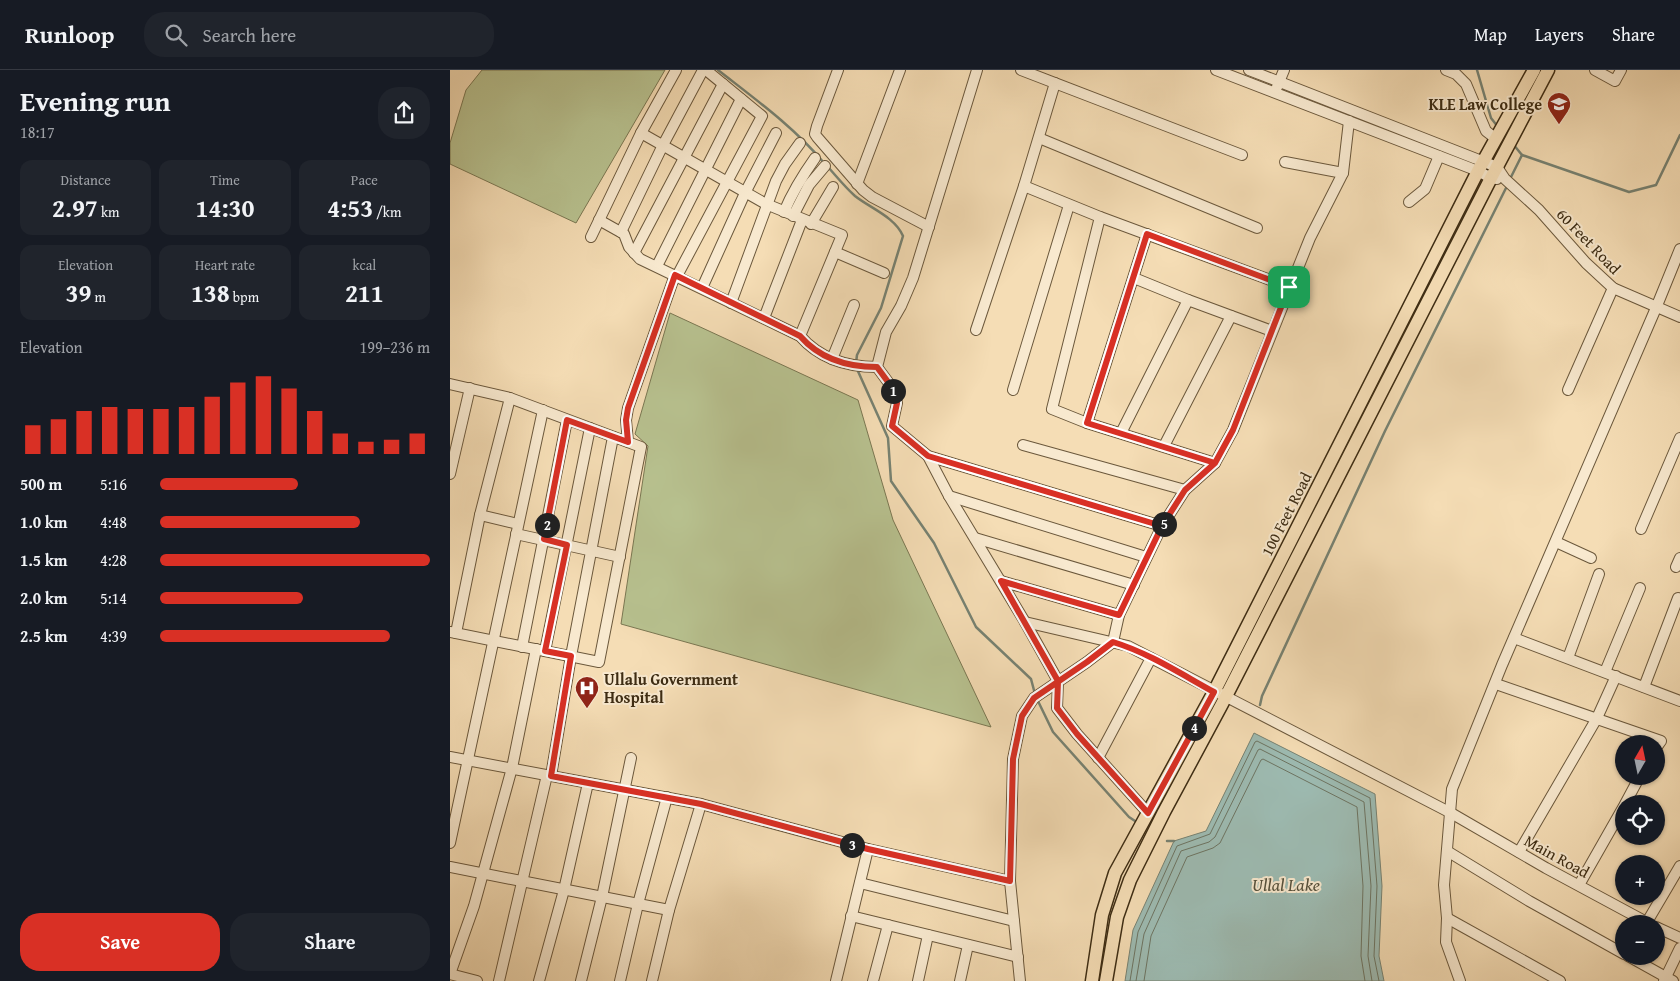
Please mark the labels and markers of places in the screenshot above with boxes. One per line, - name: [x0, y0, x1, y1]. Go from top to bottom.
- school or university icon: KLE Law College: [1546, 91, 1572, 125]
- place label: KLE Law College: [1429, 92, 1542, 116]
- pin: [1268, 266, 1310, 308]
- pin: 1: [880, 378, 906, 404]
- pin: 2: [534, 512, 560, 538]
- pin: 5: [1152, 512, 1176, 536]
- place label: Ullalu Government Hospital: [604, 667, 738, 709]
- hospital icon: Ullalu Government Hospital: [574, 675, 600, 709]
- pin: 4: [1182, 716, 1206, 740]
- pin: 3: [840, 832, 864, 858]

